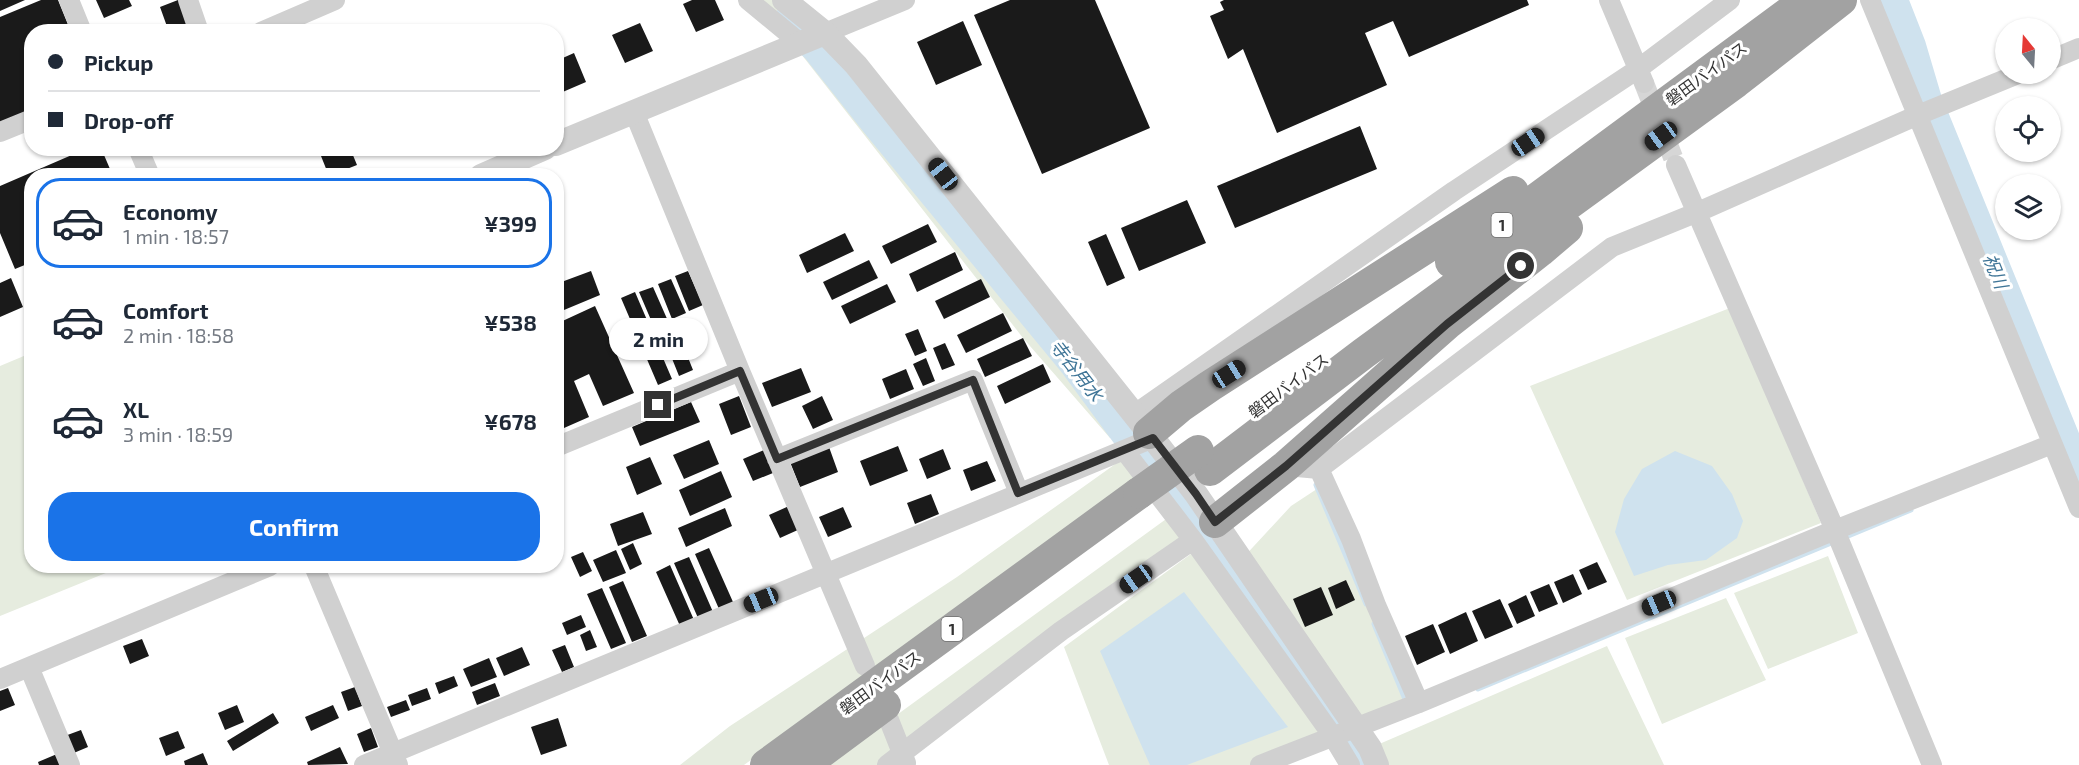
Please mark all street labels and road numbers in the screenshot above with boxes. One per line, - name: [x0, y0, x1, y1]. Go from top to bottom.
- street label: 磐田バイパス: [1662, 37, 1750, 109]
- road number: 1: [1492, 213, 1512, 237]
- street label: 磐田バイパス: [1244, 349, 1332, 421]
- road number: 1: [942, 617, 962, 641]
- street label: 磐田バイパス: [836, 646, 924, 718]

